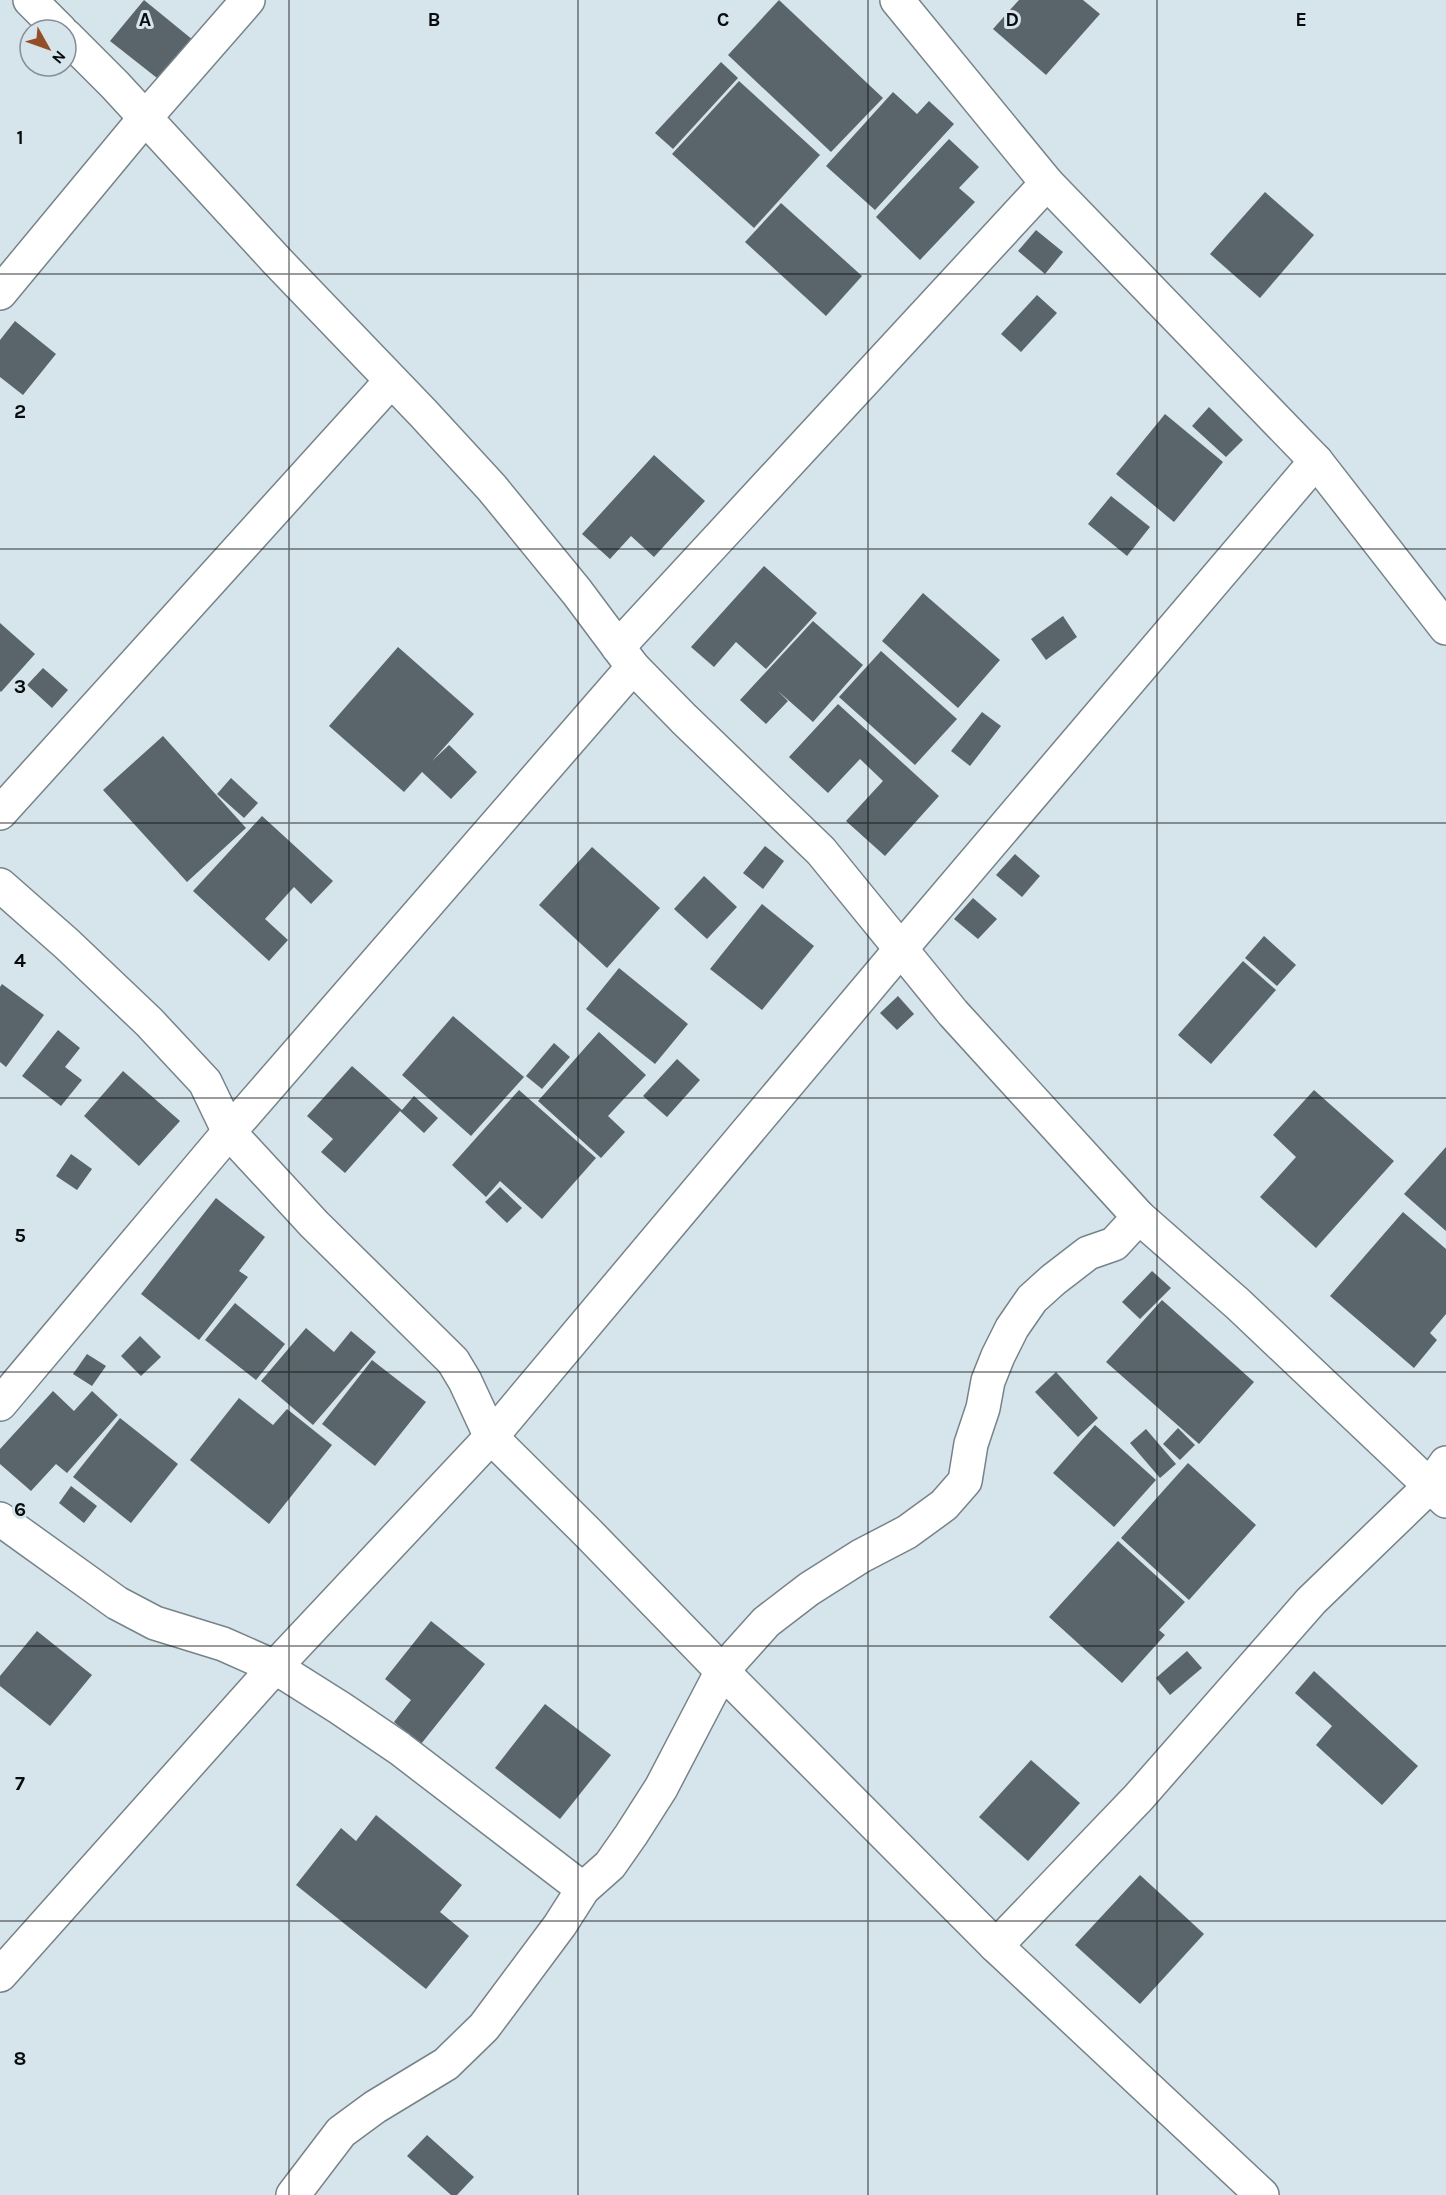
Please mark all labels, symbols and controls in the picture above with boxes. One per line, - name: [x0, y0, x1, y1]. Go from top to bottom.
- text: A: [139, 8, 152, 31]
- text: B: [428, 8, 440, 31]
- text: C: [717, 8, 729, 31]
- text: D: [1005, 8, 1019, 31]
- text: E: [1295, 8, 1307, 31]
- north arrow: [18, 18, 78, 78]
- text: N: [48, 47, 70, 68]
- text: 1: [16, 126, 24, 149]
- text: 2: [14, 400, 26, 423]
- text: 3: [14, 675, 26, 698]
- text: 4: [14, 949, 26, 972]
- text: 5: [14, 1224, 26, 1247]
- text: 6: [14, 1498, 26, 1521]
- text: 7: [15, 1772, 25, 1795]
- text: 8: [14, 2047, 26, 2070]

